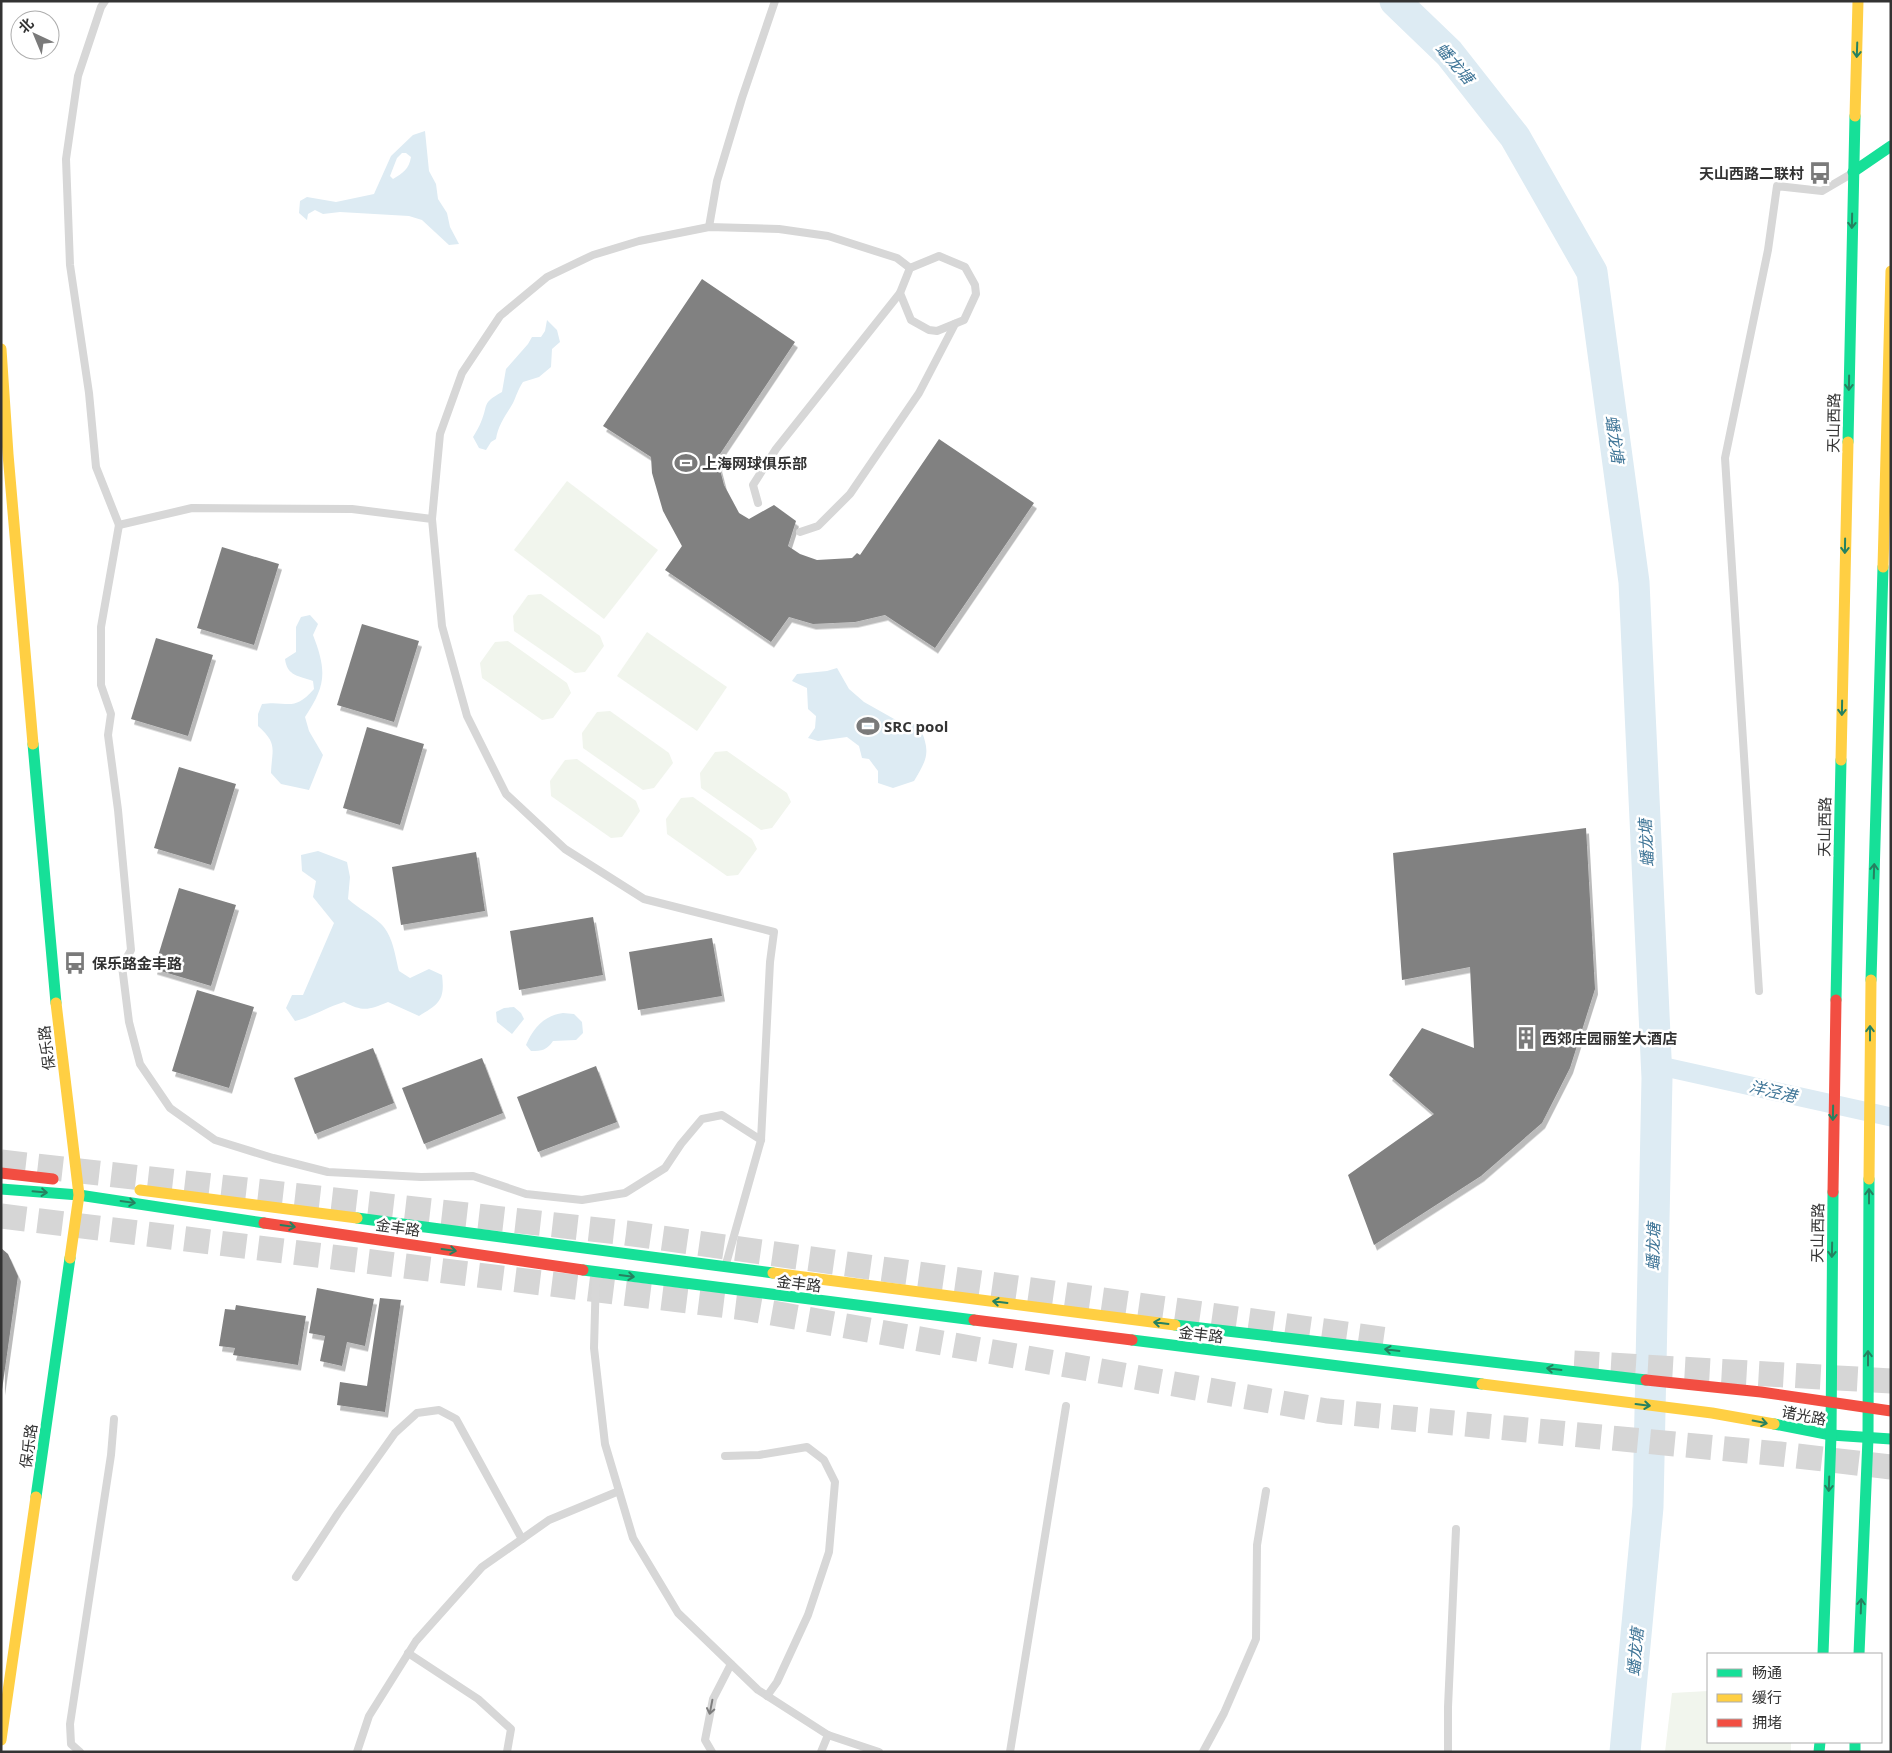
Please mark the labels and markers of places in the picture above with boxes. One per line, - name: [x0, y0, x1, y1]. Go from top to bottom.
- bus stop icon: 天山西路二联村: [1807, 160, 1833, 186]
- place label: 天山西路二联村: [1699, 163, 1804, 183]
- sports icon: 上海网球俱乐部: [673, 450, 699, 476]
- place label: 上海网球俱乐部: [702, 453, 807, 473]
- sports icon: SRC pool: [855, 713, 881, 739]
- place label: SRC pool: [884, 716, 948, 736]
- bus stop icon: 保乐路金丰路: [62, 950, 88, 976]
- place label: 保乐路金丰路: [92, 953, 182, 973]
- building icon: 西郊庄园丽笙大酒店: [1513, 1025, 1539, 1051]
- place label: 西郊庄园丽笙大酒店: [1542, 1028, 1677, 1048]

